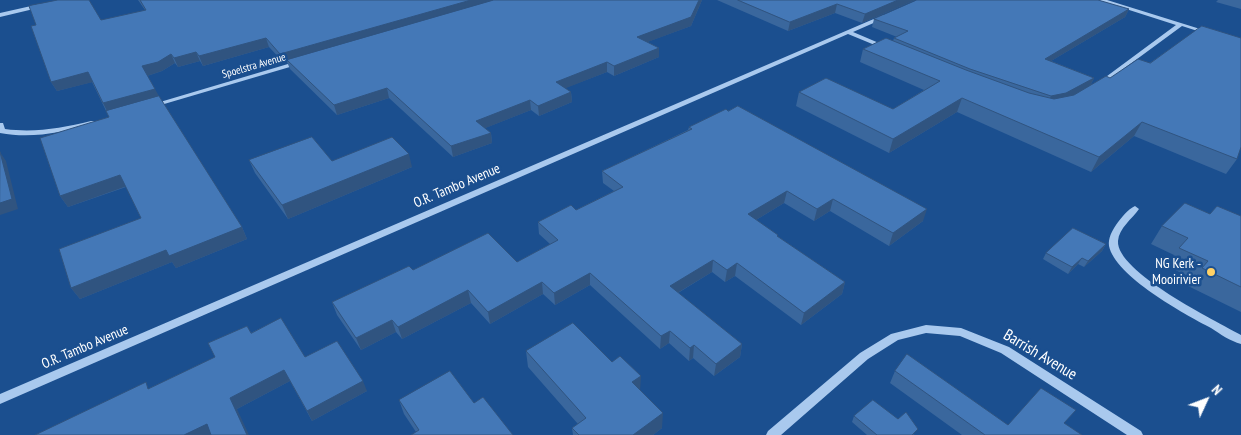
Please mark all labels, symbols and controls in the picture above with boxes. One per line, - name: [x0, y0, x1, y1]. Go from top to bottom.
- street label: Spoelstra Avenue: [221, 51, 287, 81]
- street label: O.R. Tambo Avenue: [411, 160, 503, 212]
- place label: NG Kerk - Mooirivier: [1152, 256, 1201, 288]
- marker: NG Kerk - Mooirivier: [1205, 266, 1217, 278]
- street label: O.R. Tambo Avenue: [39, 321, 131, 373]
- street label: Barrish Avenue: [1000, 326, 1080, 384]
- north arrow: [1181, 375, 1231, 425]
- text: N: [1208, 381, 1226, 399]

